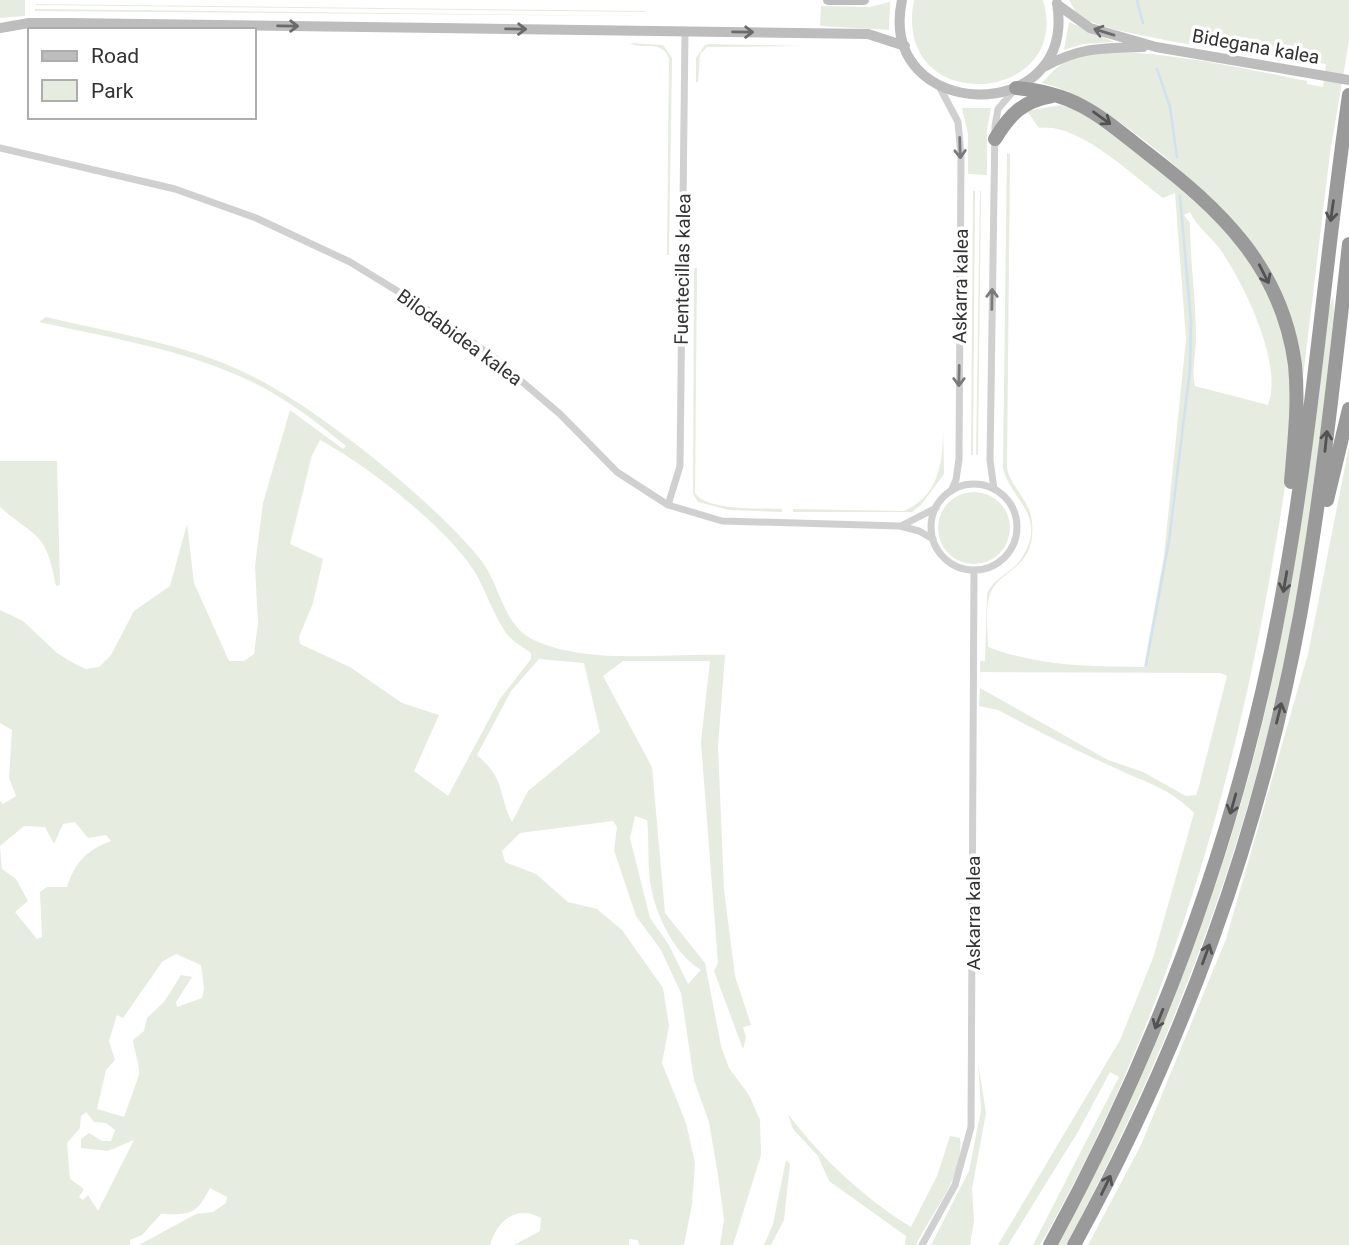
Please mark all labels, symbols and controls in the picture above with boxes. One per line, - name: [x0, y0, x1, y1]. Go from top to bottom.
- one-way arrow: [276, 19, 299, 33]
- one-way arrow: [504, 22, 527, 36]
- street label: Bidegana kalea: [1190, 24, 1321, 69]
- one-way arrow: [731, 25, 754, 39]
- one-way arrow: [1093, 25, 1115, 38]
- legend: [28, 28, 256, 119]
- text: Road: [91, 44, 139, 68]
- text: Park: [91, 79, 134, 103]
- one-way arrow: [1092, 111, 1111, 125]
- one-way arrow: [954, 137, 967, 160]
- street label: Fuentecillas kalea: [670, 193, 695, 345]
- one-way arrow: [1325, 199, 1338, 222]
- street label: Askarra kalea: [948, 228, 973, 344]
- one-way arrow: [1258, 263, 1272, 284]
- street label: Bilodabidea kalea: [393, 284, 527, 391]
- one-way arrow: [985, 288, 999, 311]
- one-way arrow: [952, 364, 966, 387]
- one-way arrow: [1320, 430, 1333, 452]
- one-way arrow: [1278, 570, 1291, 593]
- one-way arrow: [1273, 702, 1286, 725]
- one-way arrow: [1226, 793, 1239, 815]
- street label: Askarra kalea: [962, 856, 985, 970]
- one-way arrow: [1201, 943, 1213, 965]
- one-way arrow: [1151, 1007, 1164, 1029]
- one-way arrow: [1099, 1175, 1113, 1196]

